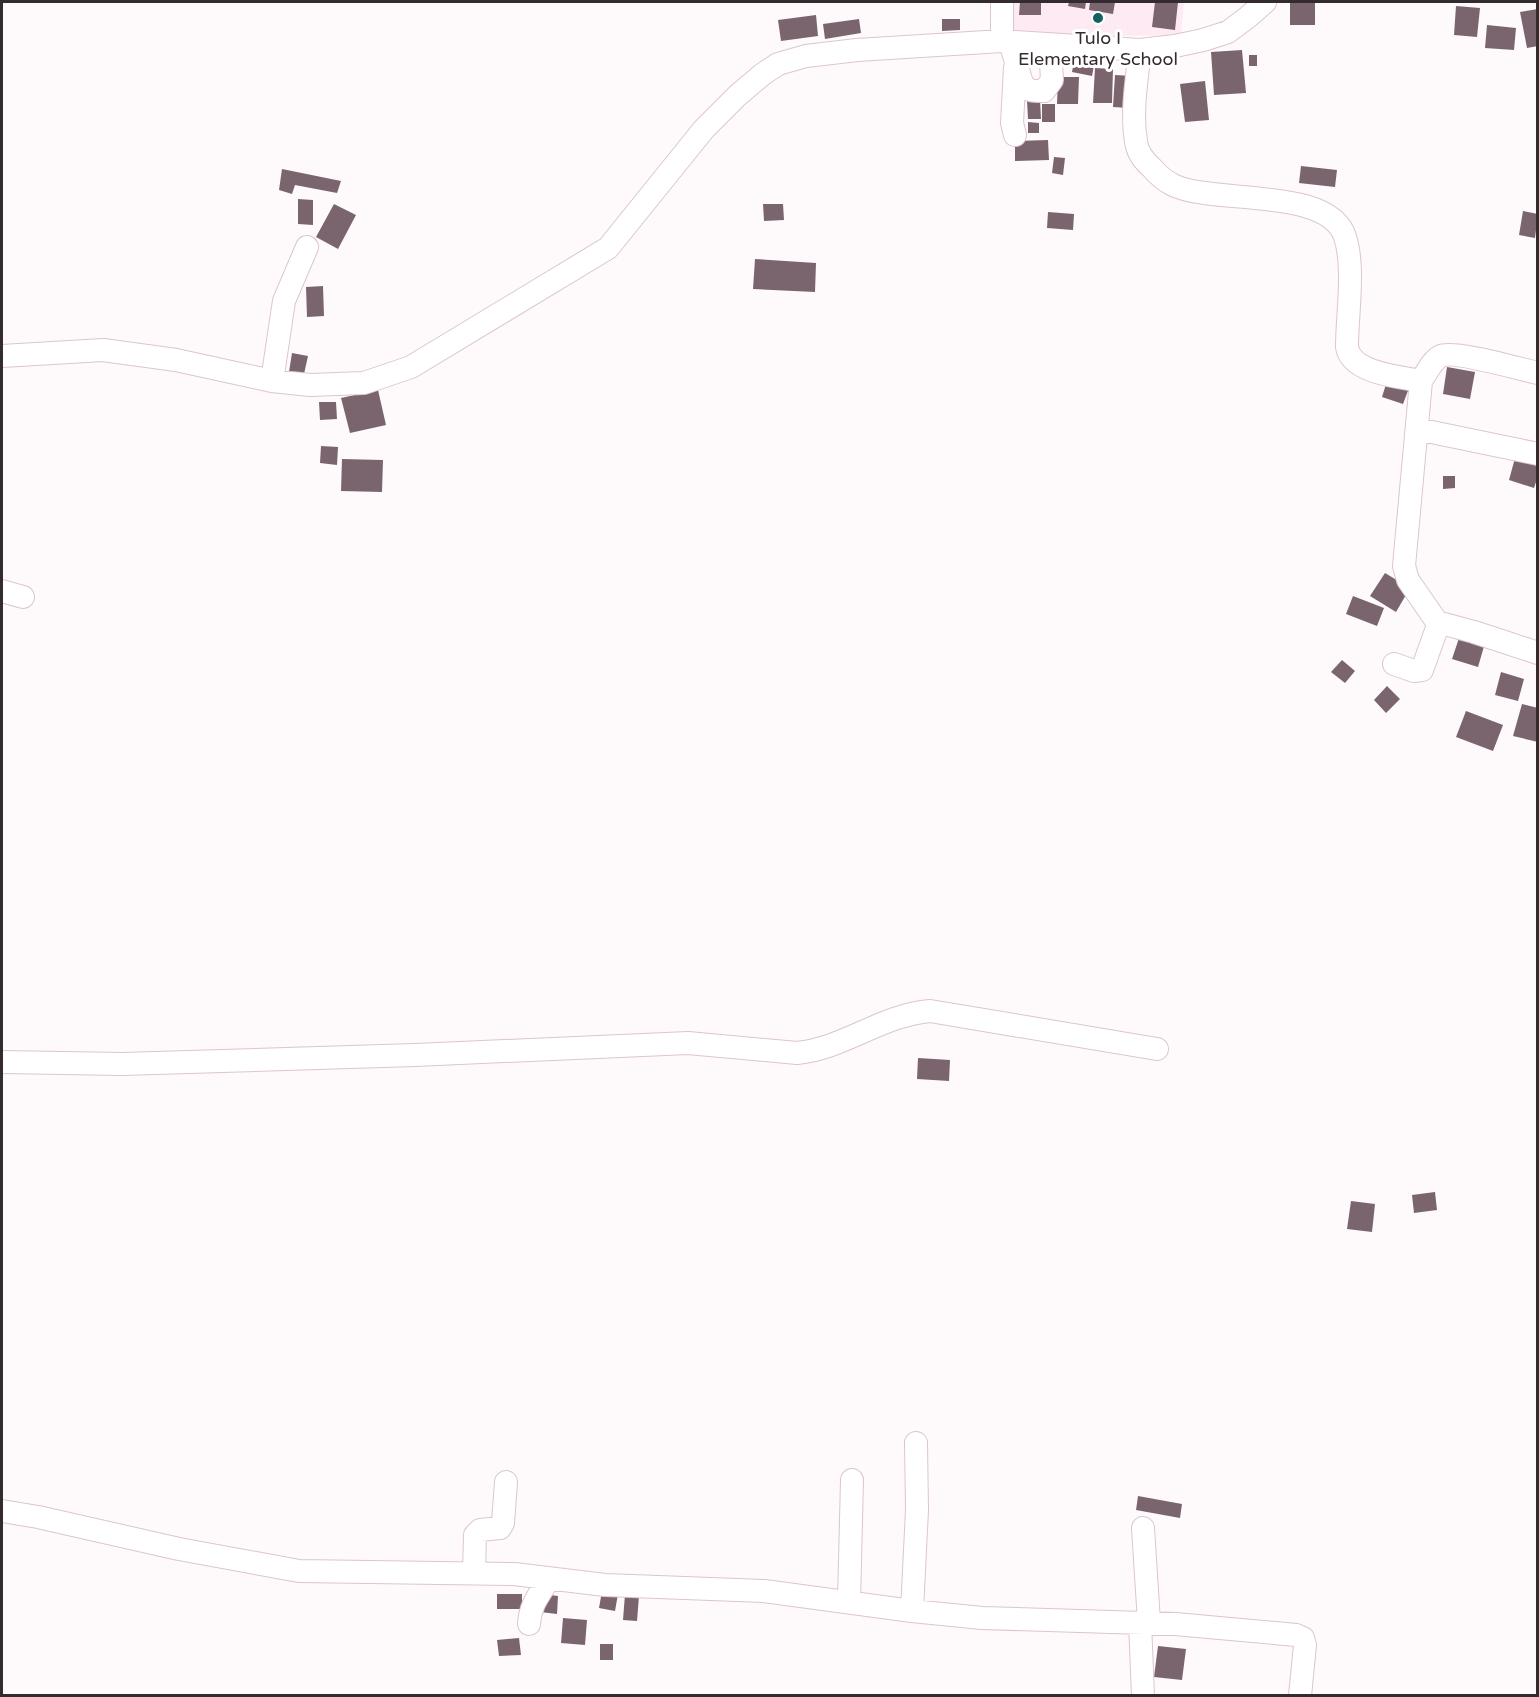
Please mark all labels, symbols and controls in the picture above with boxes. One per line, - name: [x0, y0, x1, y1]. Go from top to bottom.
- marker: Tulo I Elementary School: [1091, 11, 1105, 25]
- place label: Tulo I Elementary School: [1018, 27, 1178, 70]

